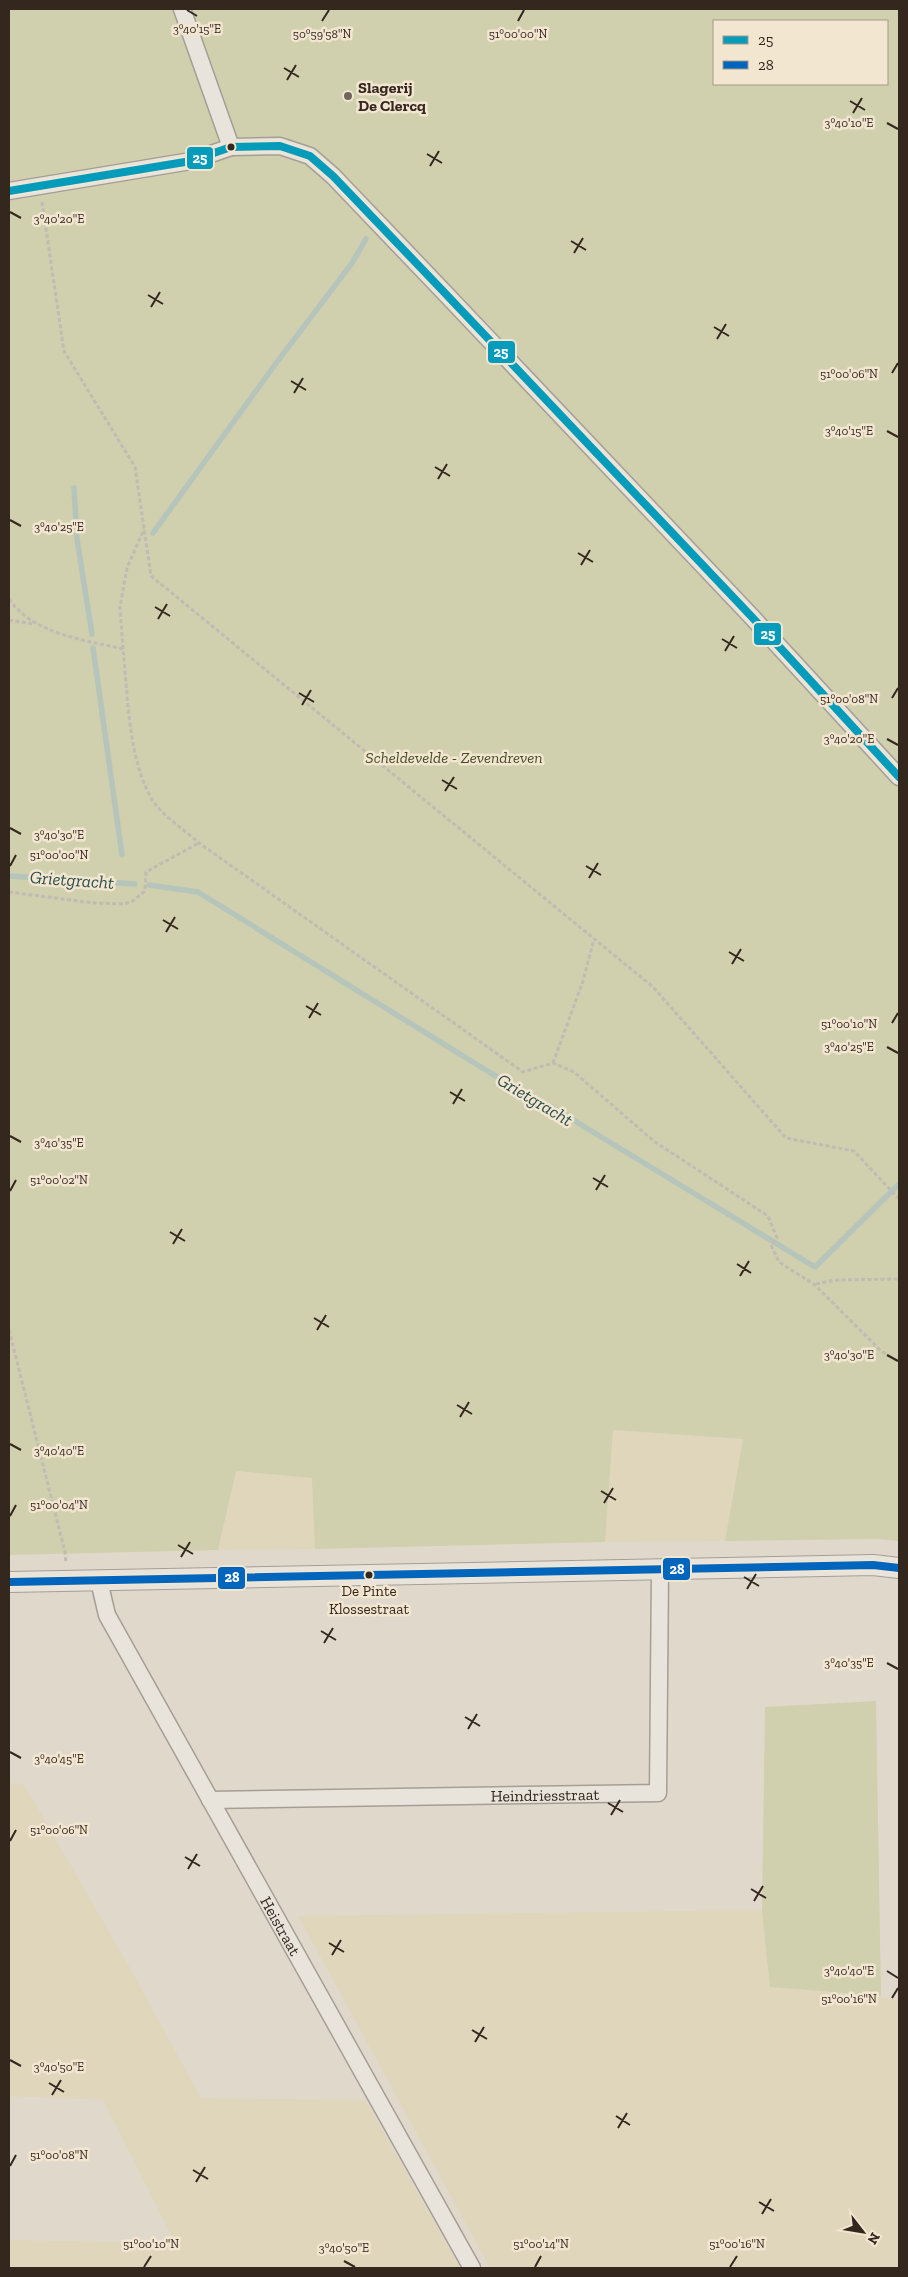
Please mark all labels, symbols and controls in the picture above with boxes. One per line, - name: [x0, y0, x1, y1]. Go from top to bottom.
- legend: [713, 20, 888, 85]
- text: 3°40'15"E: [173, 22, 221, 36]
- text: 50°59'58"N: [293, 27, 351, 41]
- text: 51°00'00"N: [489, 27, 547, 41]
- text: 25: [758, 31, 774, 49]
- text: 28: [758, 56, 774, 74]
- place label: Slagerij De Clercq: [358, 78, 426, 115]
- marker: Slagerij De Clercq: [342, 90, 354, 102]
- text: 3°40'10"E: [825, 116, 873, 130]
- unlabelled marker: [226, 142, 236, 152]
- line badge: 25: [186, 146, 214, 170]
- text: 25: [193, 150, 207, 167]
- text: 3°40'20"E: [34, 212, 84, 226]
- line badge: 25: [487, 340, 516, 364]
- text: 25: [494, 344, 508, 361]
- text: 51°00'06"N: [820, 367, 878, 381]
- text: 3°40'15"E: [825, 424, 873, 438]
- text: 3°40'25"E: [34, 520, 84, 534]
- line badge: 25: [753, 622, 782, 646]
- text: 25: [761, 626, 775, 643]
- text: 51°00'08"N: [820, 692, 878, 706]
- text: 3°40'20"E: [824, 732, 874, 746]
- park label: Scheldevelde - Zevendreven: [365, 748, 543, 767]
- text: 3°40'30"E: [34, 828, 84, 842]
- text: 51°00'00"N: [30, 848, 88, 862]
- water label: Grietgracht: [29, 866, 115, 894]
- text: 51°00'10"N: [821, 1017, 877, 1031]
- text: 3°40'25"E: [824, 1040, 874, 1054]
- water label: Grietgracht: [493, 1069, 577, 1131]
- text: 3°40'35"E: [34, 1136, 84, 1150]
- text: 51°00'02"N: [30, 1173, 88, 1187]
- text: 3°40'30"E: [824, 1348, 874, 1362]
- text: 3°40'40"E: [34, 1444, 84, 1458]
- text: 51°00'04"N: [30, 1498, 88, 1512]
- line badge: 28: [662, 1557, 691, 1581]
- text: 28: [669, 1561, 685, 1578]
- line badge: 28: [217, 1566, 246, 1590]
- text: 28: [224, 1569, 240, 1586]
- marker: De Pinte Klossestraat: [364, 1570, 374, 1580]
- place label: De Pinte Klossestraat: [329, 1582, 409, 1618]
- text: 3°40'35"E: [824, 1656, 874, 1670]
- text: 3°40'45"E: [34, 1752, 84, 1766]
- street label: Heindriesstraat: [491, 1784, 599, 1805]
- text: 51°00'06"N: [30, 1823, 88, 1837]
- street label: Heistraat: [257, 1893, 305, 1959]
- text: 3°40'40"E: [824, 1964, 874, 1978]
- text: 51°00'16"N: [821, 1992, 877, 2006]
- text: 3°40'50"E: [34, 2060, 84, 2074]
- text: 51°00'08"N: [30, 2148, 88, 2162]
- north arrow: [838, 2207, 888, 2257]
- text: N: [864, 2229, 884, 2248]
- text: 51°00'10"N: [123, 2237, 179, 2251]
- text: 51°00'14"N: [513, 2237, 569, 2251]
- text: 51°00'16"N: [709, 2237, 765, 2251]
- text: 3°40'50"E: [319, 2241, 369, 2255]

